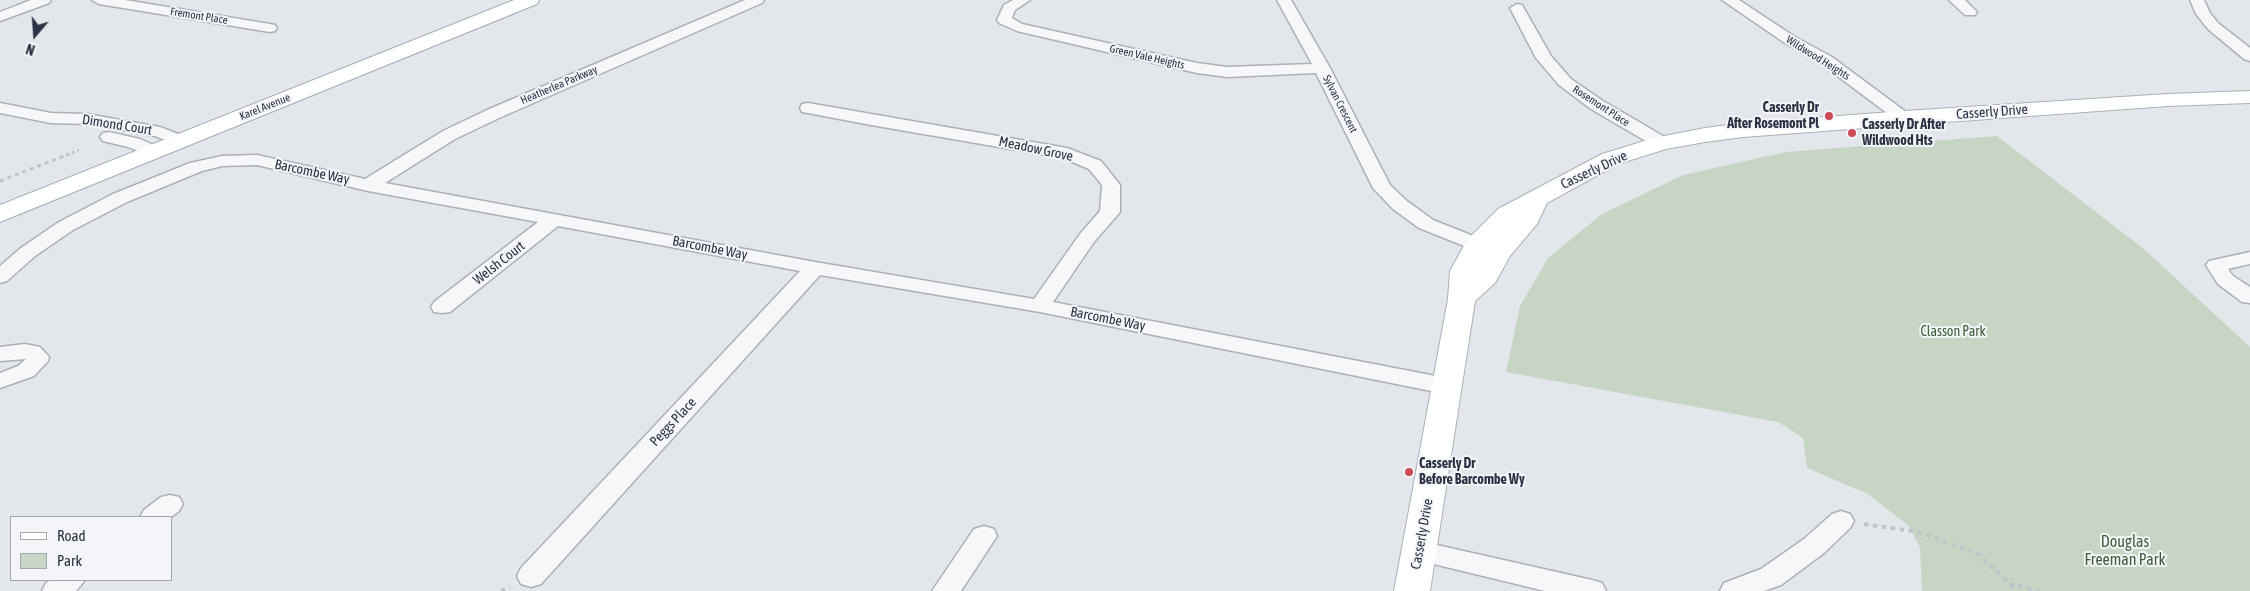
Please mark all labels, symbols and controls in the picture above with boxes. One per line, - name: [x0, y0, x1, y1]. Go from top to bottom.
- street label: Fremont Place: [169, 5, 229, 27]
- north arrow: [10, 10, 60, 60]
- street label: Wildwood Heights: [1784, 33, 1852, 83]
- text: N: [24, 40, 37, 58]
- street label: Green Vale Heights: [1108, 42, 1186, 72]
- street label: Heatherlea Parkway: [519, 63, 599, 107]
- street label: Sylvan Crescent: [1320, 73, 1360, 135]
- street label: Rosemont Place: [1570, 83, 1632, 129]
- street label: Karel Avenue: [238, 91, 292, 123]
- place label: Casserly Dr After Rosemont Pl: [1727, 100, 1819, 132]
- street label: Casserly Drive: [1956, 101, 2028, 123]
- marker: Casserly Dr After Rosemont Pl: [1823, 110, 1835, 122]
- street label: Dimond Court: [81, 111, 153, 139]
- place label: Casserly Dr After Wildwood Hts: [1862, 117, 1945, 150]
- marker: Casserly Dr After Wildwood Hts: [1846, 127, 1858, 139]
- street label: Meadow Grove: [997, 133, 1075, 165]
- street label: Casserly Drive: [1558, 147, 1630, 193]
- street label: Barcombe Way: [273, 156, 351, 188]
- street label: Barcombe Way: [671, 233, 749, 263]
- street label: Welsh Court: [470, 238, 528, 288]
- street label: Barcombe Way: [1069, 304, 1147, 334]
- park label: Classon Park: [1920, 324, 1986, 340]
- street label: Peggs Place: [646, 394, 700, 450]
- place label: Casserly Dr Before Barcombe Wy: [1419, 456, 1525, 488]
- marker: Casserly Dr Before Barcombe Wy: [1403, 466, 1415, 478]
- street label: Casserly Drive: [1408, 497, 1436, 571]
- legend: [10, 516, 172, 581]
- text: Road: [57, 527, 86, 544]
- park label: Douglas Freeman Park: [2085, 532, 2165, 570]
- text: Park: [57, 552, 82, 569]

